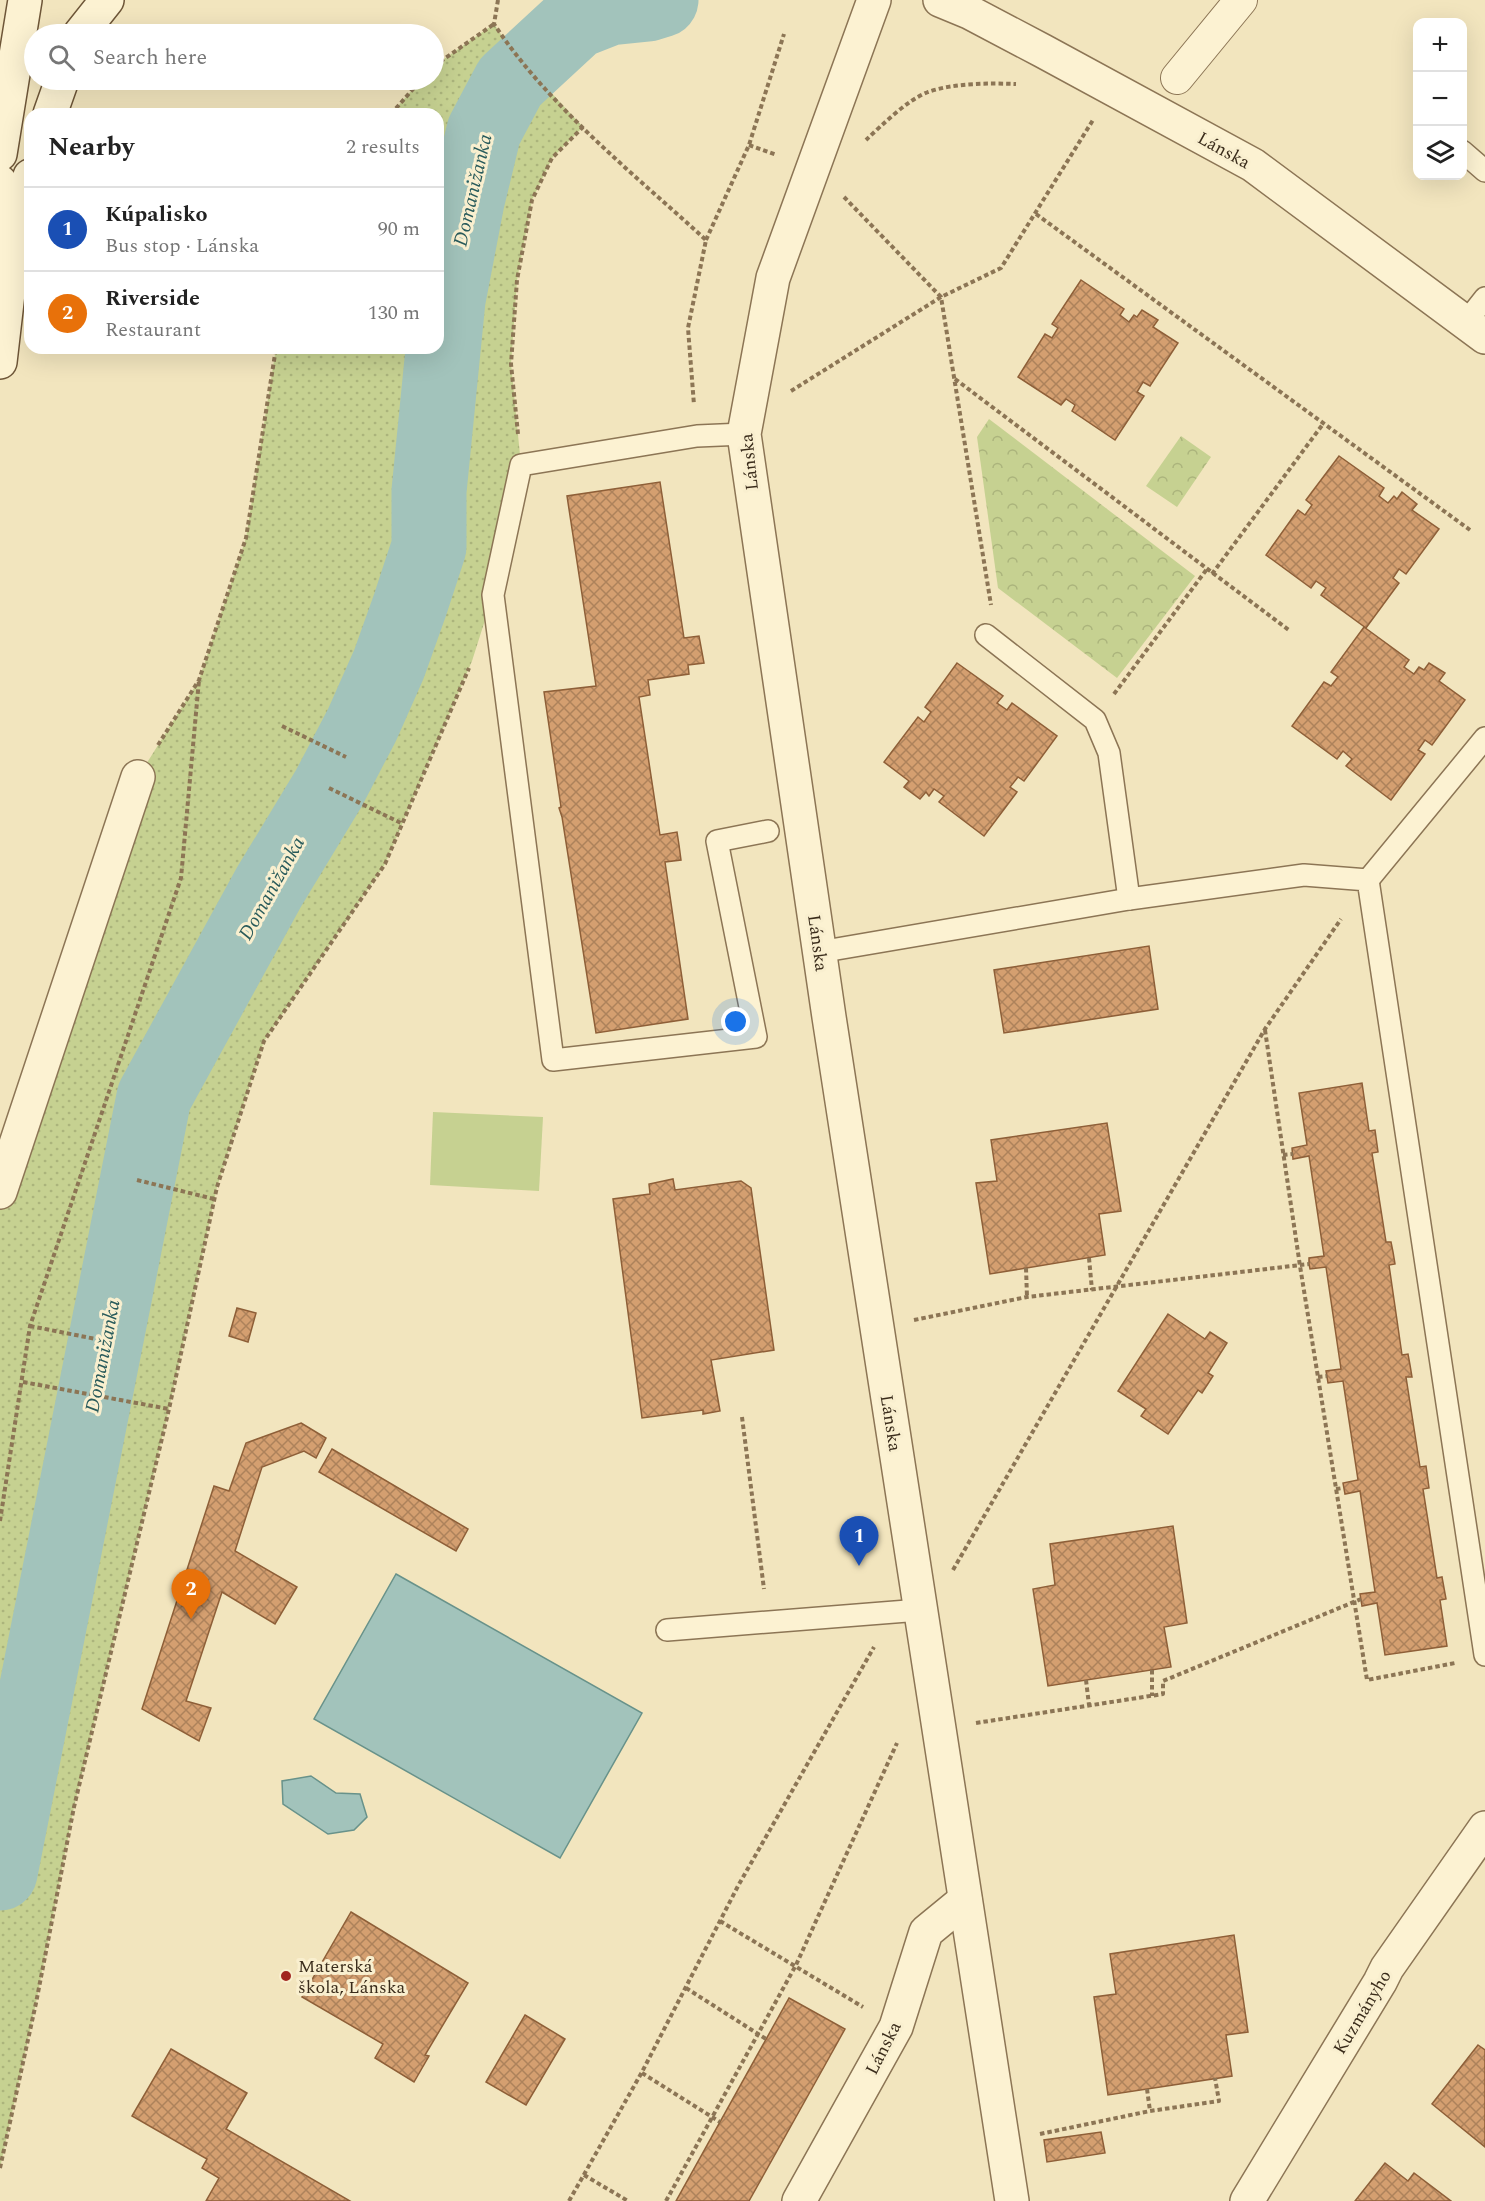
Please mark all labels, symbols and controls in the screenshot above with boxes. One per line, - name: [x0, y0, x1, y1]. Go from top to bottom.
- map controls: [1413, 18, 1467, 180]
- button: +: [1413, 18, 1467, 72]
- search box: [24, 24, 444, 90]
- icon: search: [45, 41, 78, 74]
- text: Search here: [93, 41, 207, 74]
- button: −: [1413, 72, 1467, 126]
- street label: Lánska: [1192, 125, 1255, 176]
- button: layers: [1413, 126, 1467, 180]
- text: Nearby: [48, 127, 134, 167]
- water label: Domanižanka: [445, 131, 500, 249]
- text: 2 results: [346, 132, 420, 162]
- text: Kúpalisko: [105, 198, 208, 231]
- text: 1: [62, 214, 73, 244]
- text: 90 m: [378, 214, 420, 244]
- text: Bus stop · Lánska: [105, 231, 259, 261]
- text: Riverside: [105, 282, 200, 315]
- text: 2: [62, 298, 73, 328]
- text: 130 m: [368, 298, 420, 328]
- text: Restaurant: [105, 315, 201, 345]
- street label: Lánska: [733, 432, 766, 492]
- water label: Domanižanka: [231, 831, 313, 946]
- street label: Lánska: [800, 913, 835, 973]
- your location: [721, 1007, 750, 1036]
- water label: Domanižanka: [77, 1297, 129, 1415]
- street label: Lánska: [873, 1393, 908, 1454]
- pin: 1: [840, 1516, 878, 1566]
- pin: 2: [172, 1570, 210, 1619]
- place label: Materská škola, Lánska: [298, 1953, 405, 2001]
- street label: Kuzmányho: [1327, 1965, 1398, 2060]
- marker: Materská škola, Lánska: [279, 1969, 293, 1983]
- street label: Lánska: [858, 2017, 909, 2080]

